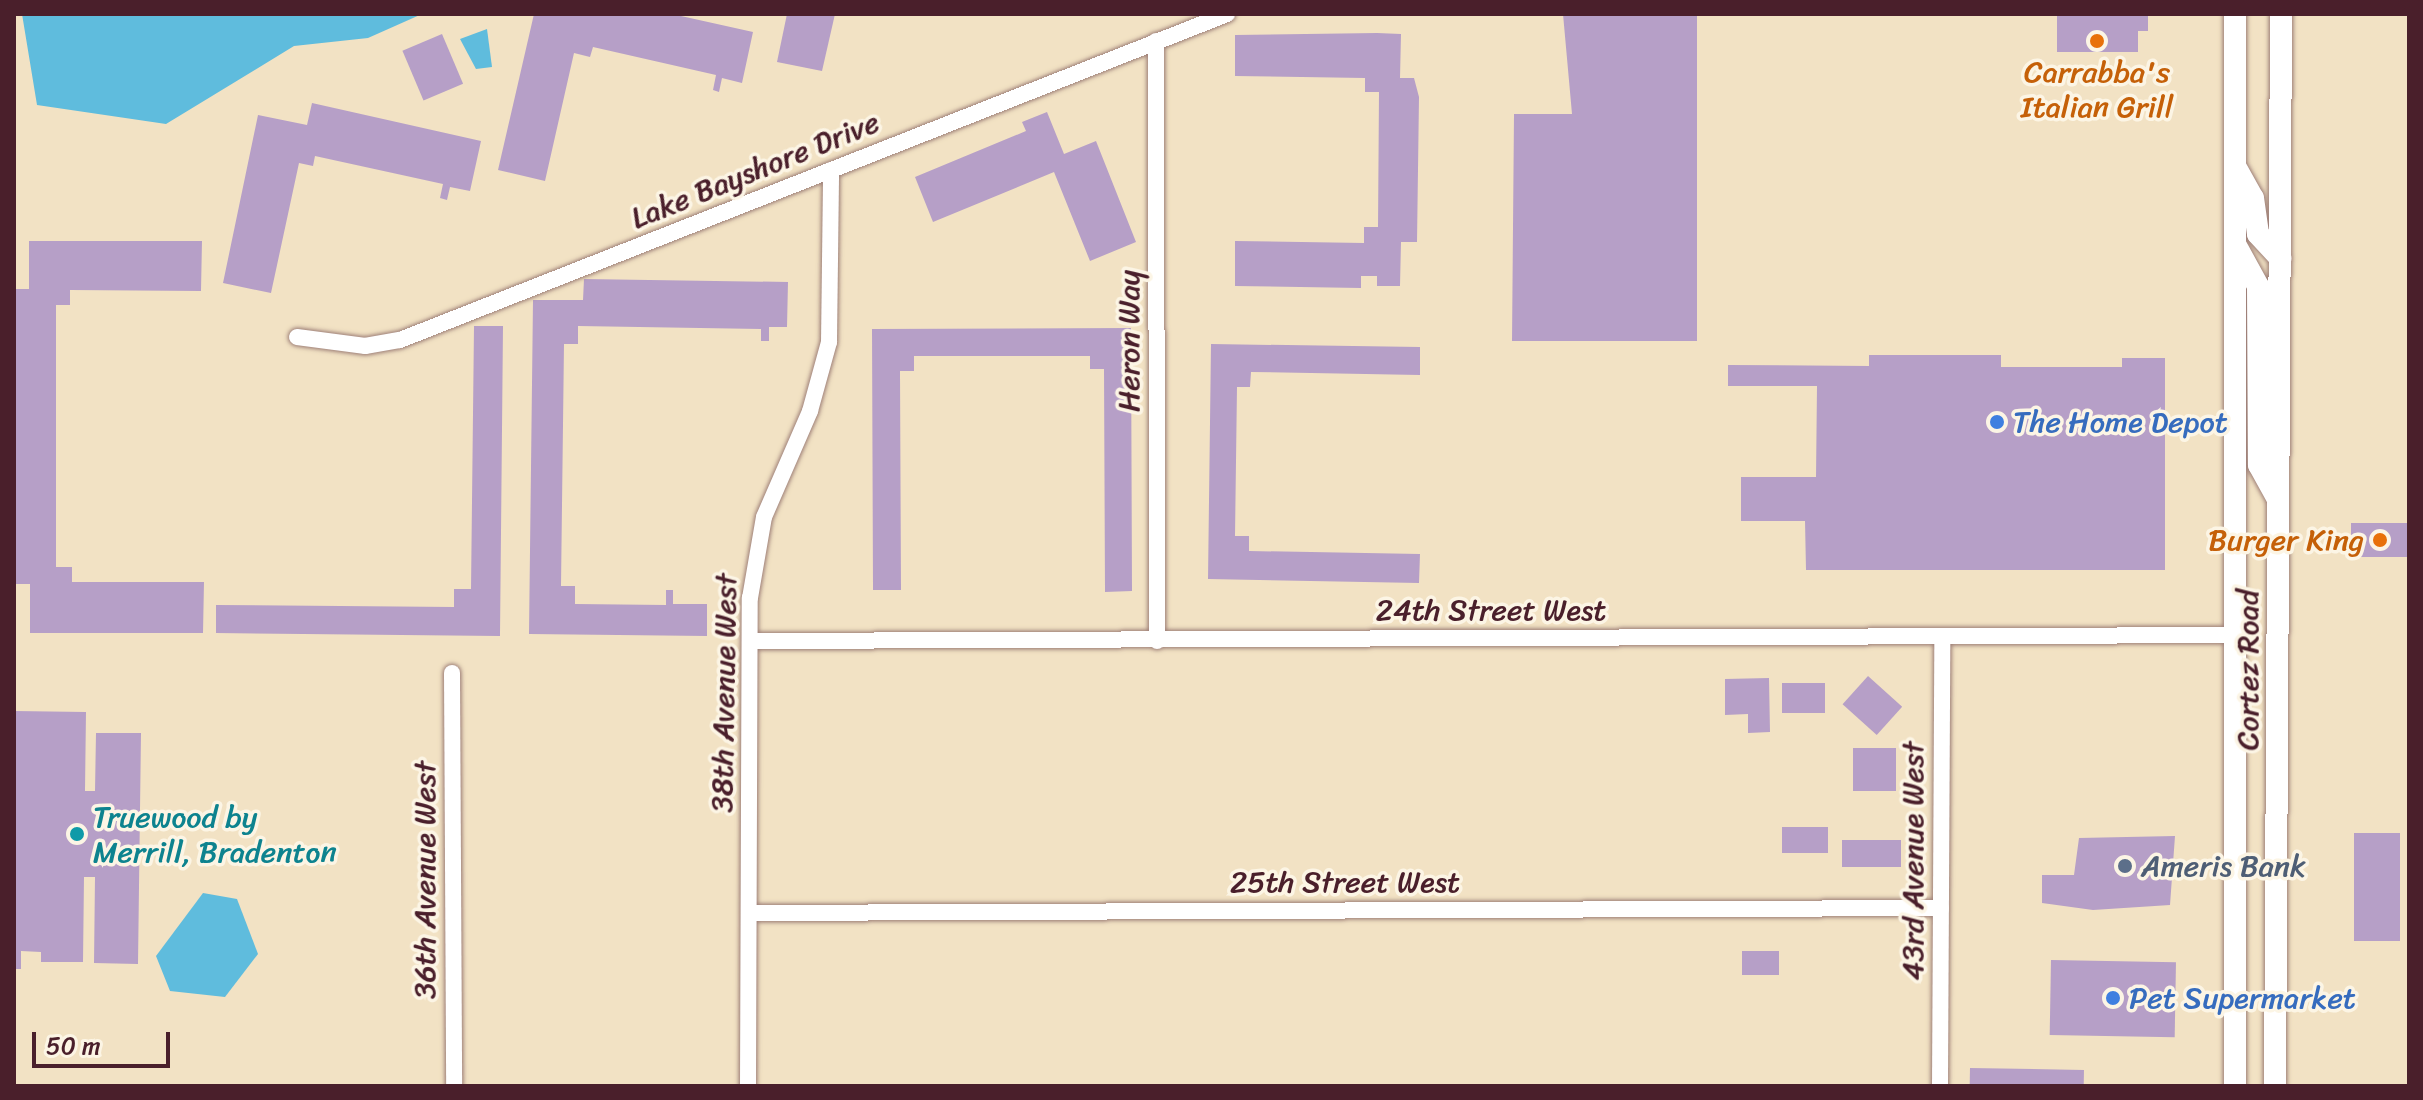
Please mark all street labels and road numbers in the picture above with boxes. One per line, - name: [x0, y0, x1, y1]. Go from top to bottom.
- street label: Lake Bayshore Drive: [625, 104, 885, 236]
- street label: Heron Way: [1111, 270, 1147, 412]
- street label: 38th Avenue West: [704, 573, 744, 813]
- street label: Cortez Road: [2230, 589, 2266, 751]
- street label: 24th Street West: [1374, 592, 1608, 628]
- street label: 43rd Avenue West: [1895, 741, 1931, 981]
- street label: 36th Avenue West: [407, 760, 443, 1000]
- street label: 25th Street West: [1229, 864, 1461, 900]

